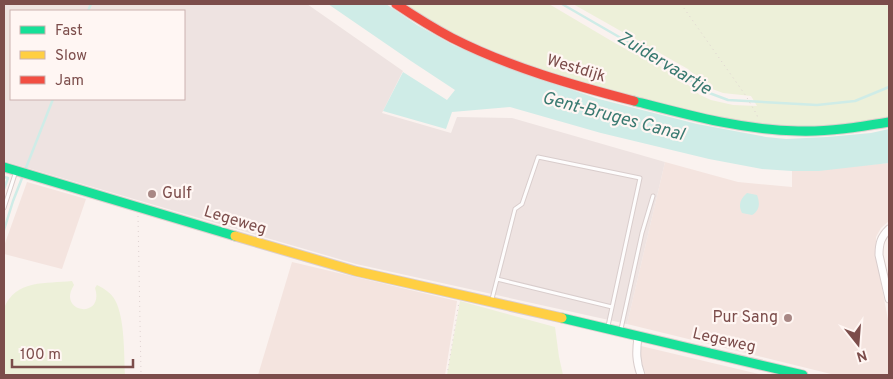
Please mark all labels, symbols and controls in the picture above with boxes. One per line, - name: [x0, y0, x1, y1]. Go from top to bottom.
- legend: [10, 10, 185, 100]
- text: Fast: [55, 22, 83, 41]
- water label: Zuidervaartje: [613, 27, 716, 101]
- text: Slow: [55, 47, 87, 66]
- street label: Westdijk: [544, 51, 608, 87]
- text: Jam: [55, 72, 84, 91]
- water label: Gent-Bruges Canal: [539, 87, 688, 147]
- place label: Gulf: [162, 184, 192, 204]
- marker: Gulf: [146, 188, 158, 200]
- street label: Legeweg: [201, 202, 269, 240]
- place label: Pur Sang: [713, 308, 778, 328]
- marker: Pur Sang: [782, 312, 794, 324]
- north arrow: [833, 319, 883, 369]
- street label: Legeweg: [690, 324, 758, 358]
- scale bar: [12, 336, 134, 368]
- text: N: [854, 345, 869, 365]
- text: 100 m: [20, 346, 61, 365]

